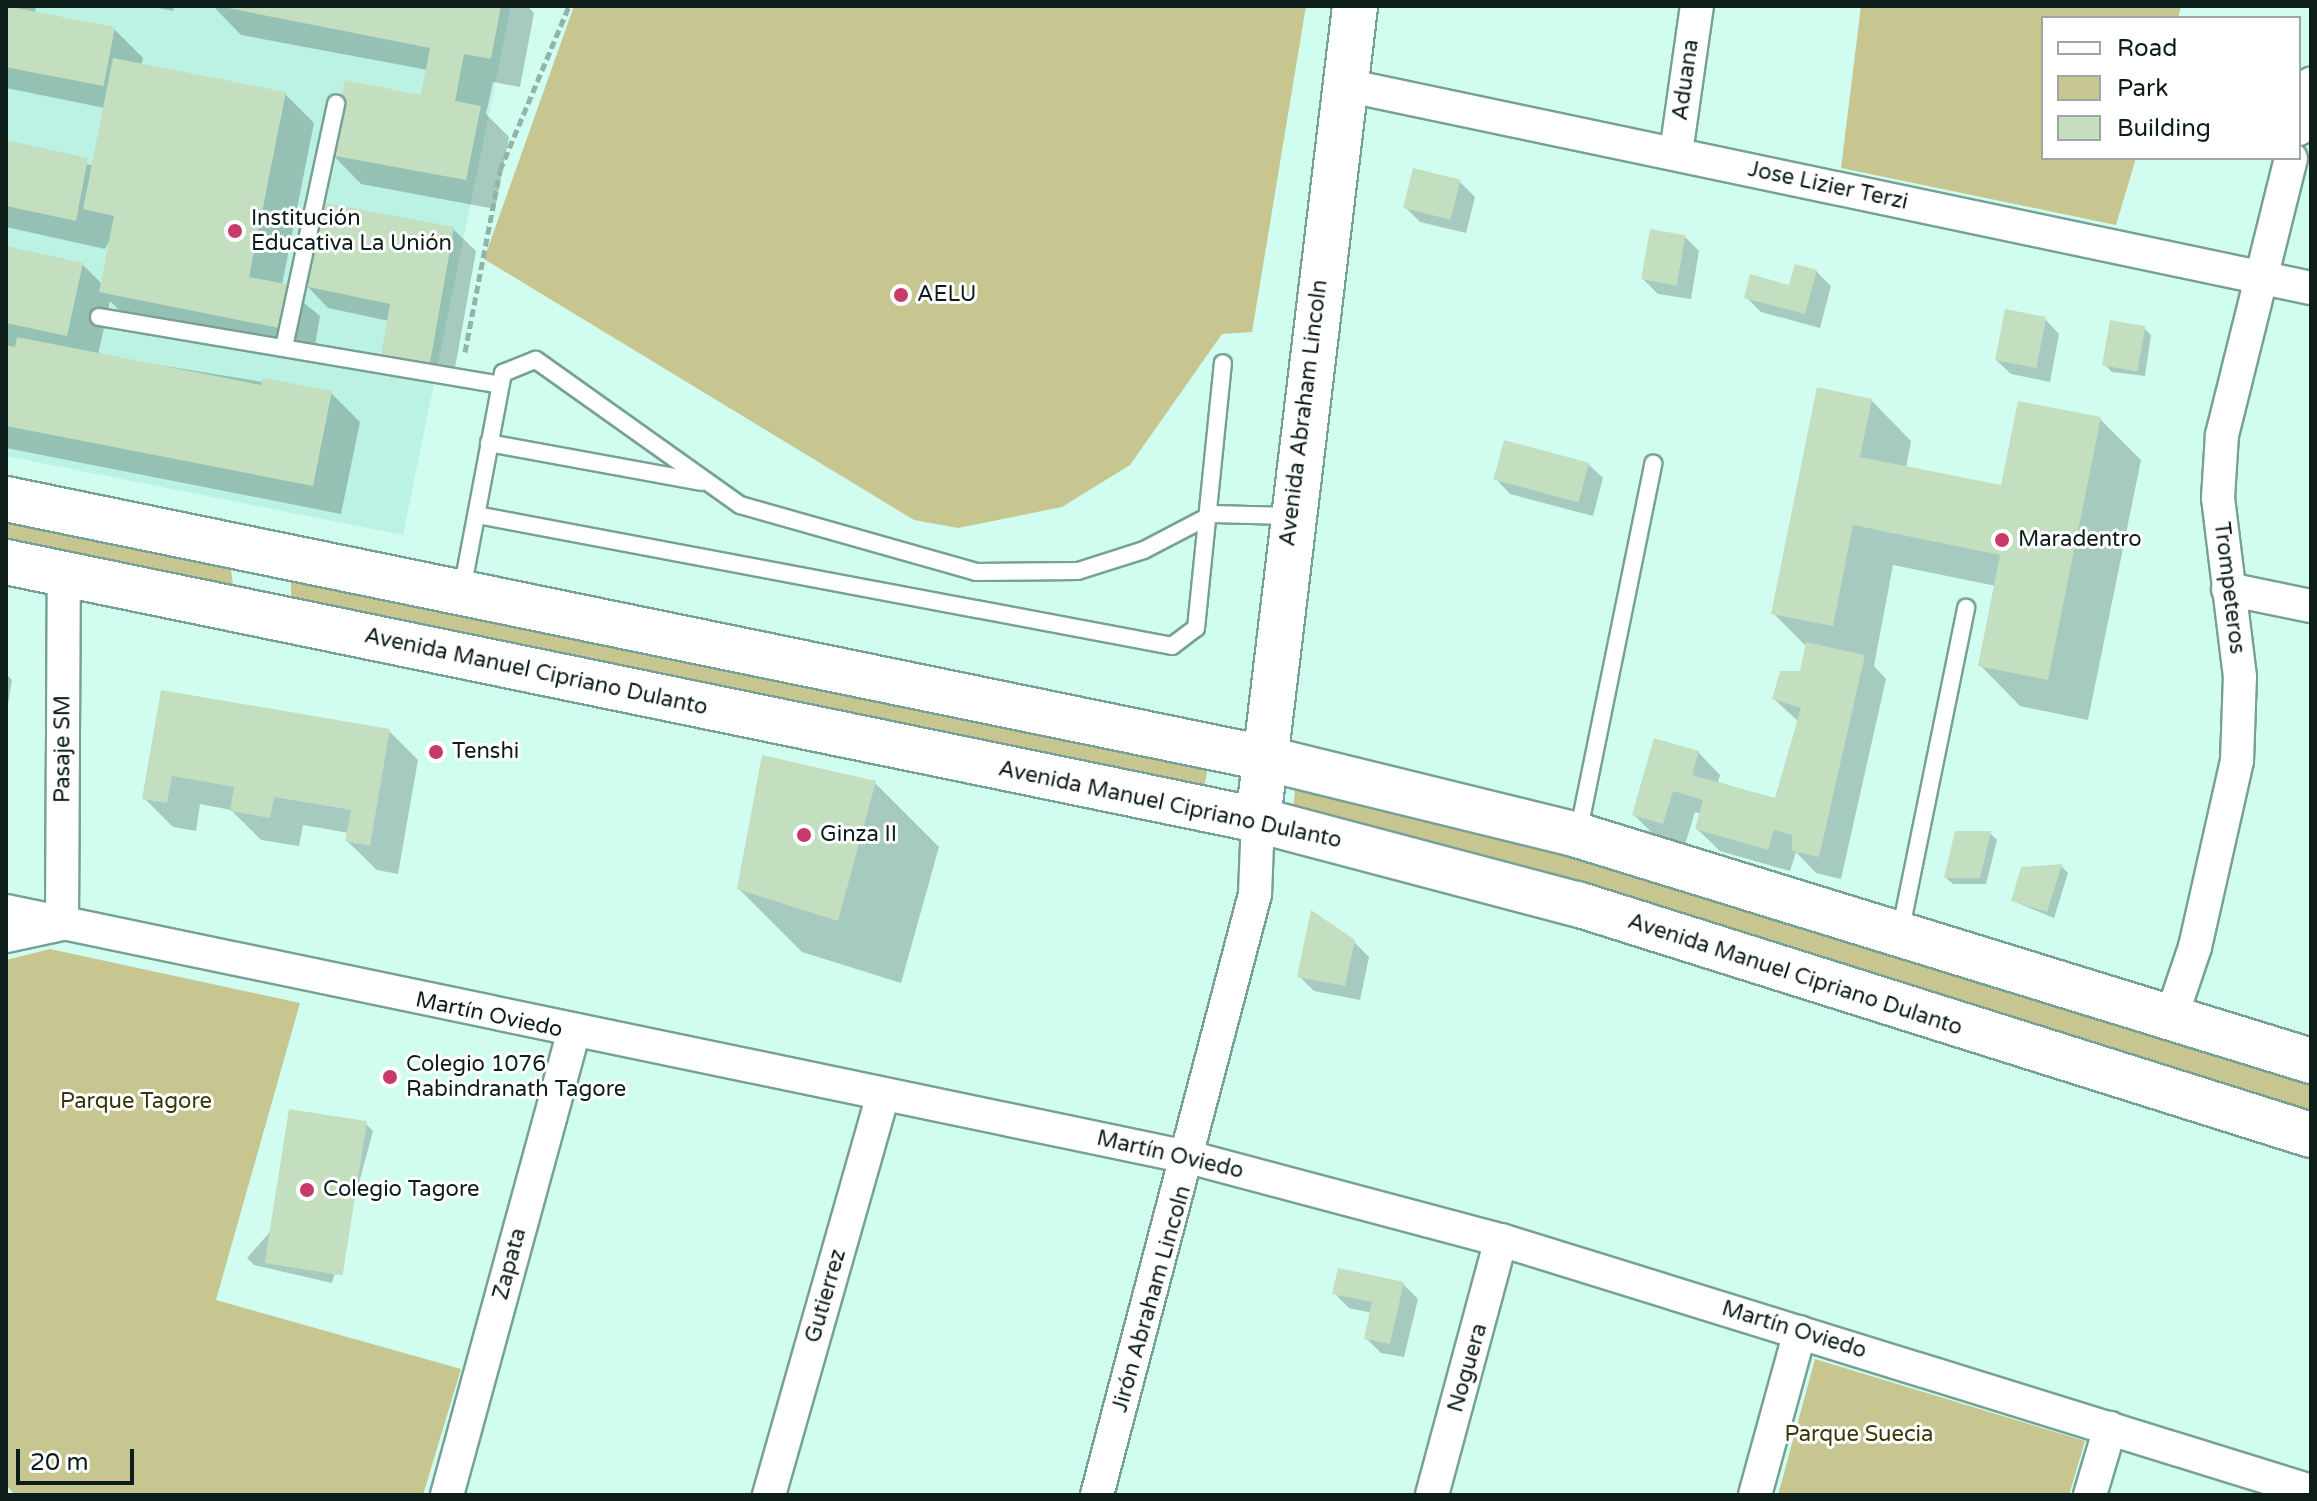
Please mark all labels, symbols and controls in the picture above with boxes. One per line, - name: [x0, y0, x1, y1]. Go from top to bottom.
- legend: [2041, 16, 2301, 160]
- text: Road: [2117, 34, 2177, 63]
- street label: Aduana: [1667, 38, 1705, 122]
- text: Park: [2117, 74, 2168, 103]
- text: Building: [2117, 114, 2211, 143]
- street label: Jose Lizier Terzi: [1746, 156, 1910, 216]
- place label: Institución Educativa La Unión: [251, 205, 452, 256]
- marker: Institución Educativa La Unión: [226, 222, 244, 240]
- street label: Avenida Abraham Lincoln: [1275, 278, 1333, 548]
- place label: AELU: [917, 282, 976, 308]
- marker: AELU: [892, 286, 910, 304]
- street label: Trompeteros: [2208, 520, 2250, 656]
- place label: Maradentro: [2018, 527, 2142, 553]
- marker: Maradentro: [1993, 531, 2011, 549]
- street label: Avenida Manuel Cipriano Dulanto: [362, 623, 710, 721]
- street label: Pasaje SM: [50, 695, 76, 803]
- place label: Tenshi: [452, 739, 519, 765]
- marker: Tenshi: [427, 743, 445, 761]
- street label: Avenida Manuel Cipriano Dulanto: [996, 756, 1344, 854]
- place label: Ginza II: [820, 822, 897, 848]
- marker: Ginza II: [795, 826, 813, 844]
- street label: Avenida Manuel Cipriano Dulanto: [1624, 908, 1966, 1042]
- street label: Martín Oviedo: [413, 987, 565, 1043]
- place label: Colegio 1076 Rabindranath Tagore: [406, 1051, 626, 1102]
- marker: Colegio 1076 Rabindranath Tagore: [381, 1068, 399, 1086]
- park label: Parque Tagore: [60, 1089, 212, 1115]
- street label: Martín Oviedo: [1094, 1125, 1246, 1185]
- place label: Colegio Tagore: [323, 1177, 480, 1203]
- marker: Colegio Tagore: [298, 1181, 316, 1199]
- street label: Jirón Abraham Lincoln: [1107, 1183, 1197, 1415]
- street label: Zapata: [488, 1225, 532, 1303]
- street label: Gutierrez: [800, 1246, 852, 1346]
- street label: Martín Oviedo: [1719, 1295, 1869, 1365]
- street label: Noguera: [1443, 1321, 1493, 1415]
- park label: Parque Suecia: [1785, 1422, 1933, 1448]
- scale bar: [20, 1433, 138, 1483]
- text: 20 m: [30, 1448, 88, 1477]

